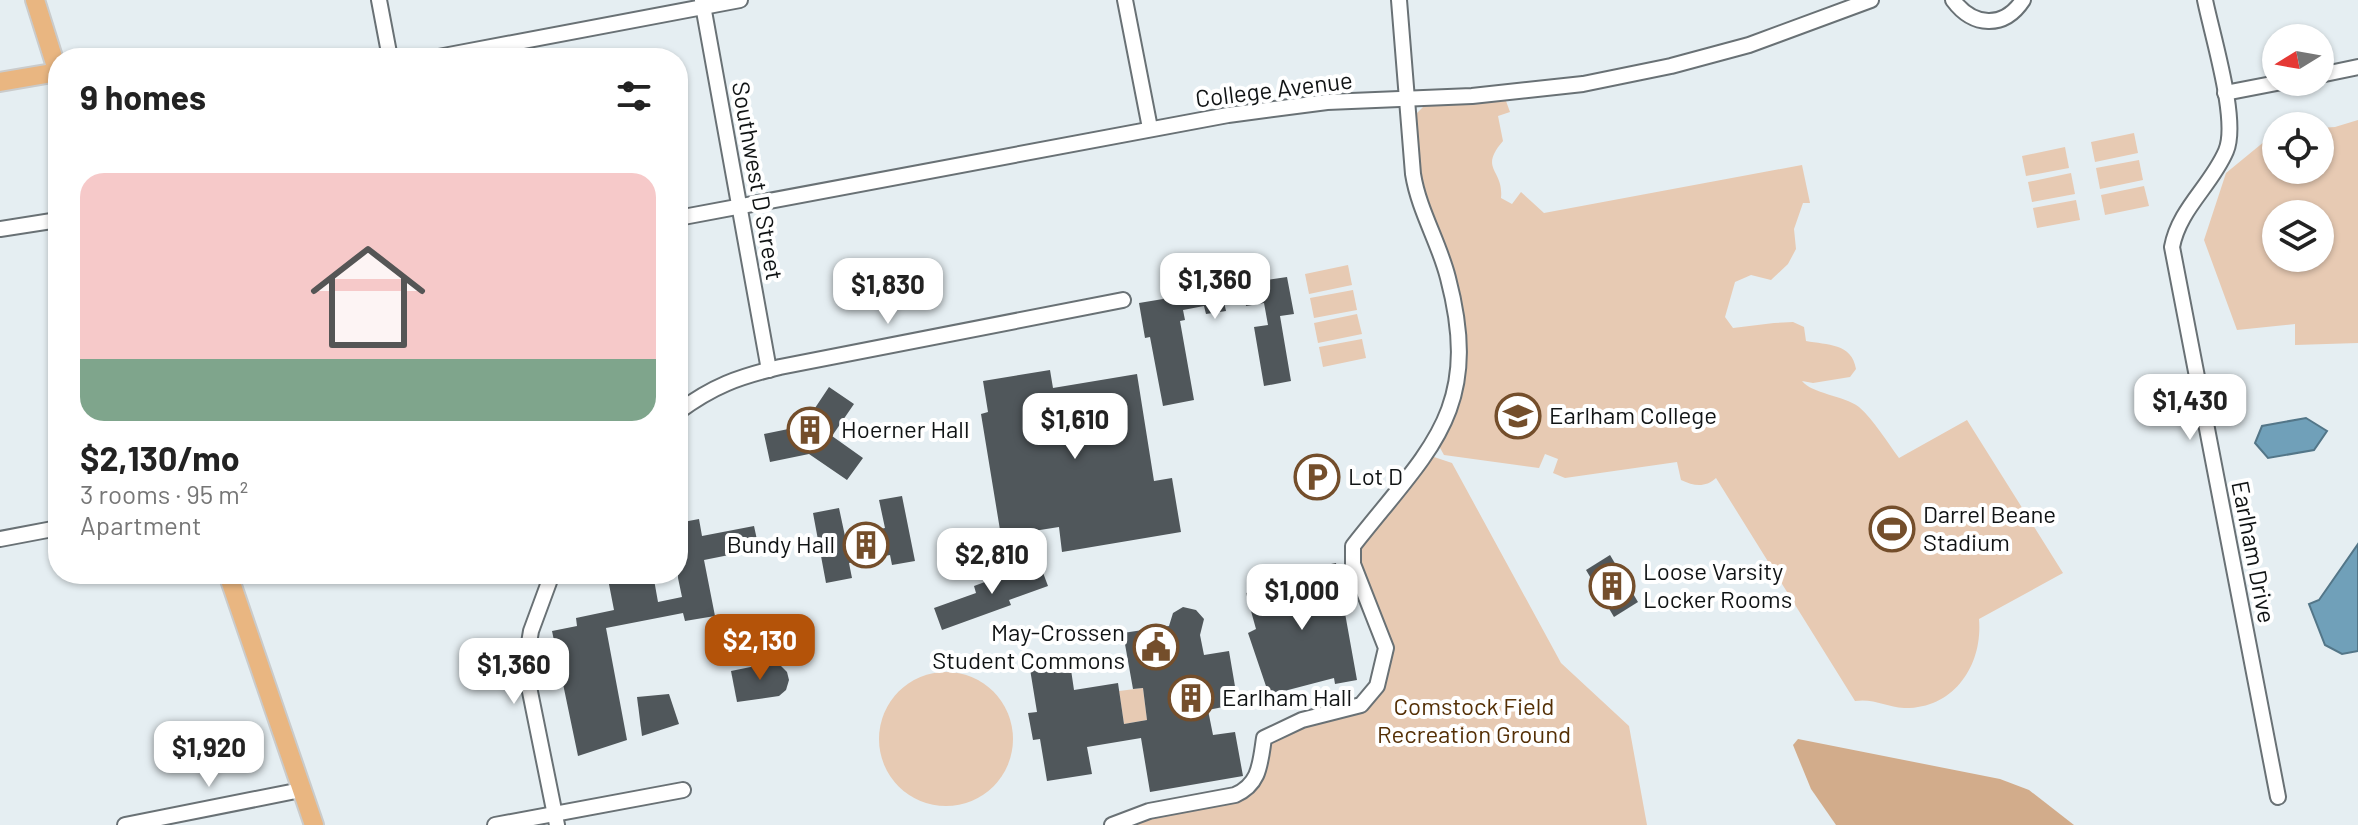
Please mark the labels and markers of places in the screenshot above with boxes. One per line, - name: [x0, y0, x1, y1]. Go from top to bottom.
- pin: $1,360: [1150, 253, 1280, 321]
- pin: $1,830: [823, 258, 953, 326]
- pin: $1,430: [2125, 374, 2255, 442]
- school or university icon: Earlham College: [1494, 392, 1542, 440]
- pin: $1,610: [1010, 393, 1140, 461]
- place label: Earlham College: [1549, 400, 1717, 429]
- building icon: Hoerner Hall: [786, 406, 834, 454]
- place label: Hoerner Hall: [841, 414, 969, 443]
- parking icon: Lot D: [1293, 453, 1341, 501]
- place label: Lot D: [1348, 461, 1403, 490]
- place label: Darrel Beane Stadium: [1923, 499, 2056, 556]
- sports icon: Darrel Beane Stadium: [1868, 505, 1916, 553]
- building icon: Bundy Hall: [842, 521, 890, 569]
- pin: $2,810: [927, 528, 1057, 596]
- place label: Bundy Hall: [727, 529, 835, 558]
- place label: Loose Varsity Locker Rooms: [1643, 556, 1792, 613]
- building icon: Loose Varsity Locker Rooms: [1588, 562, 1636, 610]
- pin: $1,000: [1237, 564, 1367, 632]
- pin: $2,130: [695, 614, 825, 682]
- place label: May-Crossen Student Commons: [932, 617, 1125, 674]
- public building icon: May-Crossen Student Commons: [1132, 623, 1180, 671]
- pin: $1,360: [449, 638, 579, 706]
- building icon: Earlham Hall: [1167, 674, 1215, 722]
- place label: Earlham Hall: [1222, 682, 1352, 711]
- pin: $1,920: [144, 721, 274, 789]

